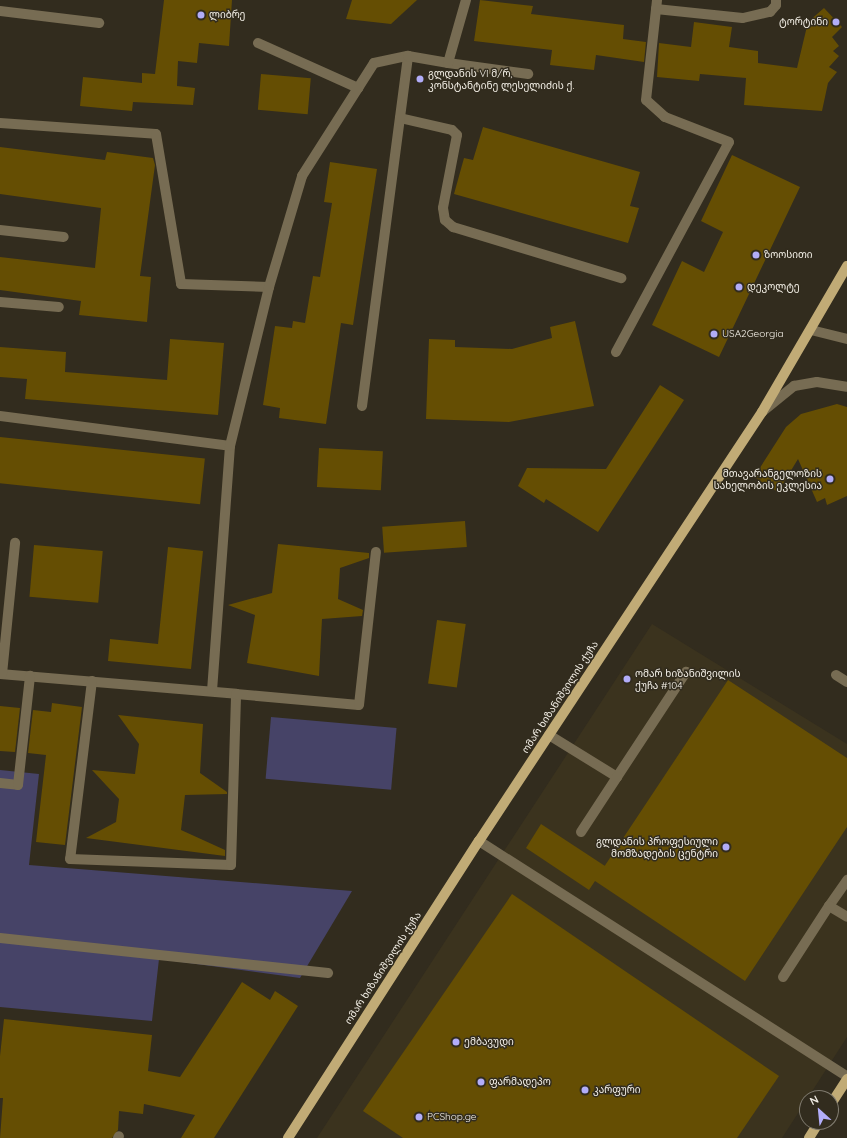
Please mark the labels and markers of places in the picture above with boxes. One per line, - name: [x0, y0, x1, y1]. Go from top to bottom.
- place label: ლიბრე: [209, 9, 245, 21]
- marker: ლიბრე: [196, 10, 206, 20]
- place label: ტორტინი: [779, 16, 828, 28]
- marker: ტორტინი: [831, 17, 841, 27]
- place label: გლდანის VI მ/რ, კონსტანტინე ლესელიძის ქ.: [428, 67, 574, 90]
- marker: გლდანის VI მ/რ, კონსტანტინე ლესელიძის ქ.: [415, 74, 425, 84]
- place label: ზოოსითი: [764, 249, 813, 261]
- marker: ზოოსითი: [751, 250, 761, 260]
- place label: დეკოლტე: [747, 281, 800, 293]
- marker: დეკოლტე: [734, 282, 744, 292]
- place label: USA2Georgia: [722, 328, 783, 340]
- marker: USA2Georgia: [709, 329, 719, 339]
- place label: მთავარანგელოზის სახელობის ეკლესია: [714, 467, 822, 490]
- marker: მთავარანგელოზის სახელობის ეკლესია: [825, 474, 835, 484]
- place label: ომარ ხიზანიშვილის ქუჩა #104: [635, 667, 740, 690]
- marker: ომარ ხიზანიშვილის ქუჩა #104: [622, 674, 632, 684]
- place label: გლდანის პროფესიული მომზადების ცენტრი: [596, 835, 718, 858]
- marker: გლდანის პროფესიული მომზადების ცენტრი: [721, 842, 731, 852]
- place label: ემბავუდი: [464, 1036, 514, 1048]
- marker: ემბავუდი: [451, 1037, 461, 1047]
- place label: ფარმადეპო: [489, 1076, 551, 1088]
- marker: ფარმადეპო: [476, 1077, 486, 1087]
- place label: კარფური: [593, 1084, 641, 1096]
- marker: კარფური: [580, 1085, 590, 1095]
- place label: PCShop.ge: [427, 1111, 476, 1123]
- marker: PCShop.ge: [414, 1112, 424, 1122]

